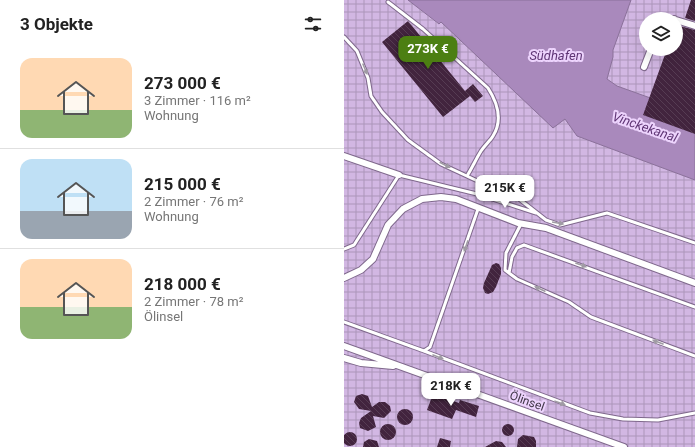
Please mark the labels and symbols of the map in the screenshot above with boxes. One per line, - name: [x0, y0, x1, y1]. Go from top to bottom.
- pin: 273K €: [395, 36, 461, 70]
- water label: Südhafen: [529, 48, 583, 63]
- one-way arrow: [362, 64, 368, 76]
- water label: Vinckekanal: [611, 109, 680, 145]
- one-way arrow: [439, 162, 451, 168]
- pin: 215K €: [472, 175, 538, 209]
- one-way arrow: [551, 220, 564, 226]
- one-way arrow: [463, 240, 469, 252]
- one-way arrow: [575, 262, 587, 268]
- one-way arrow: [534, 286, 546, 292]
- one-way arrow: [652, 339, 664, 345]
- one-way arrow: [433, 354, 445, 360]
- pin: 218K €: [418, 373, 484, 407]
- street label: Ölinsel: [508, 387, 547, 414]
- one-way arrow: [554, 400, 566, 406]

